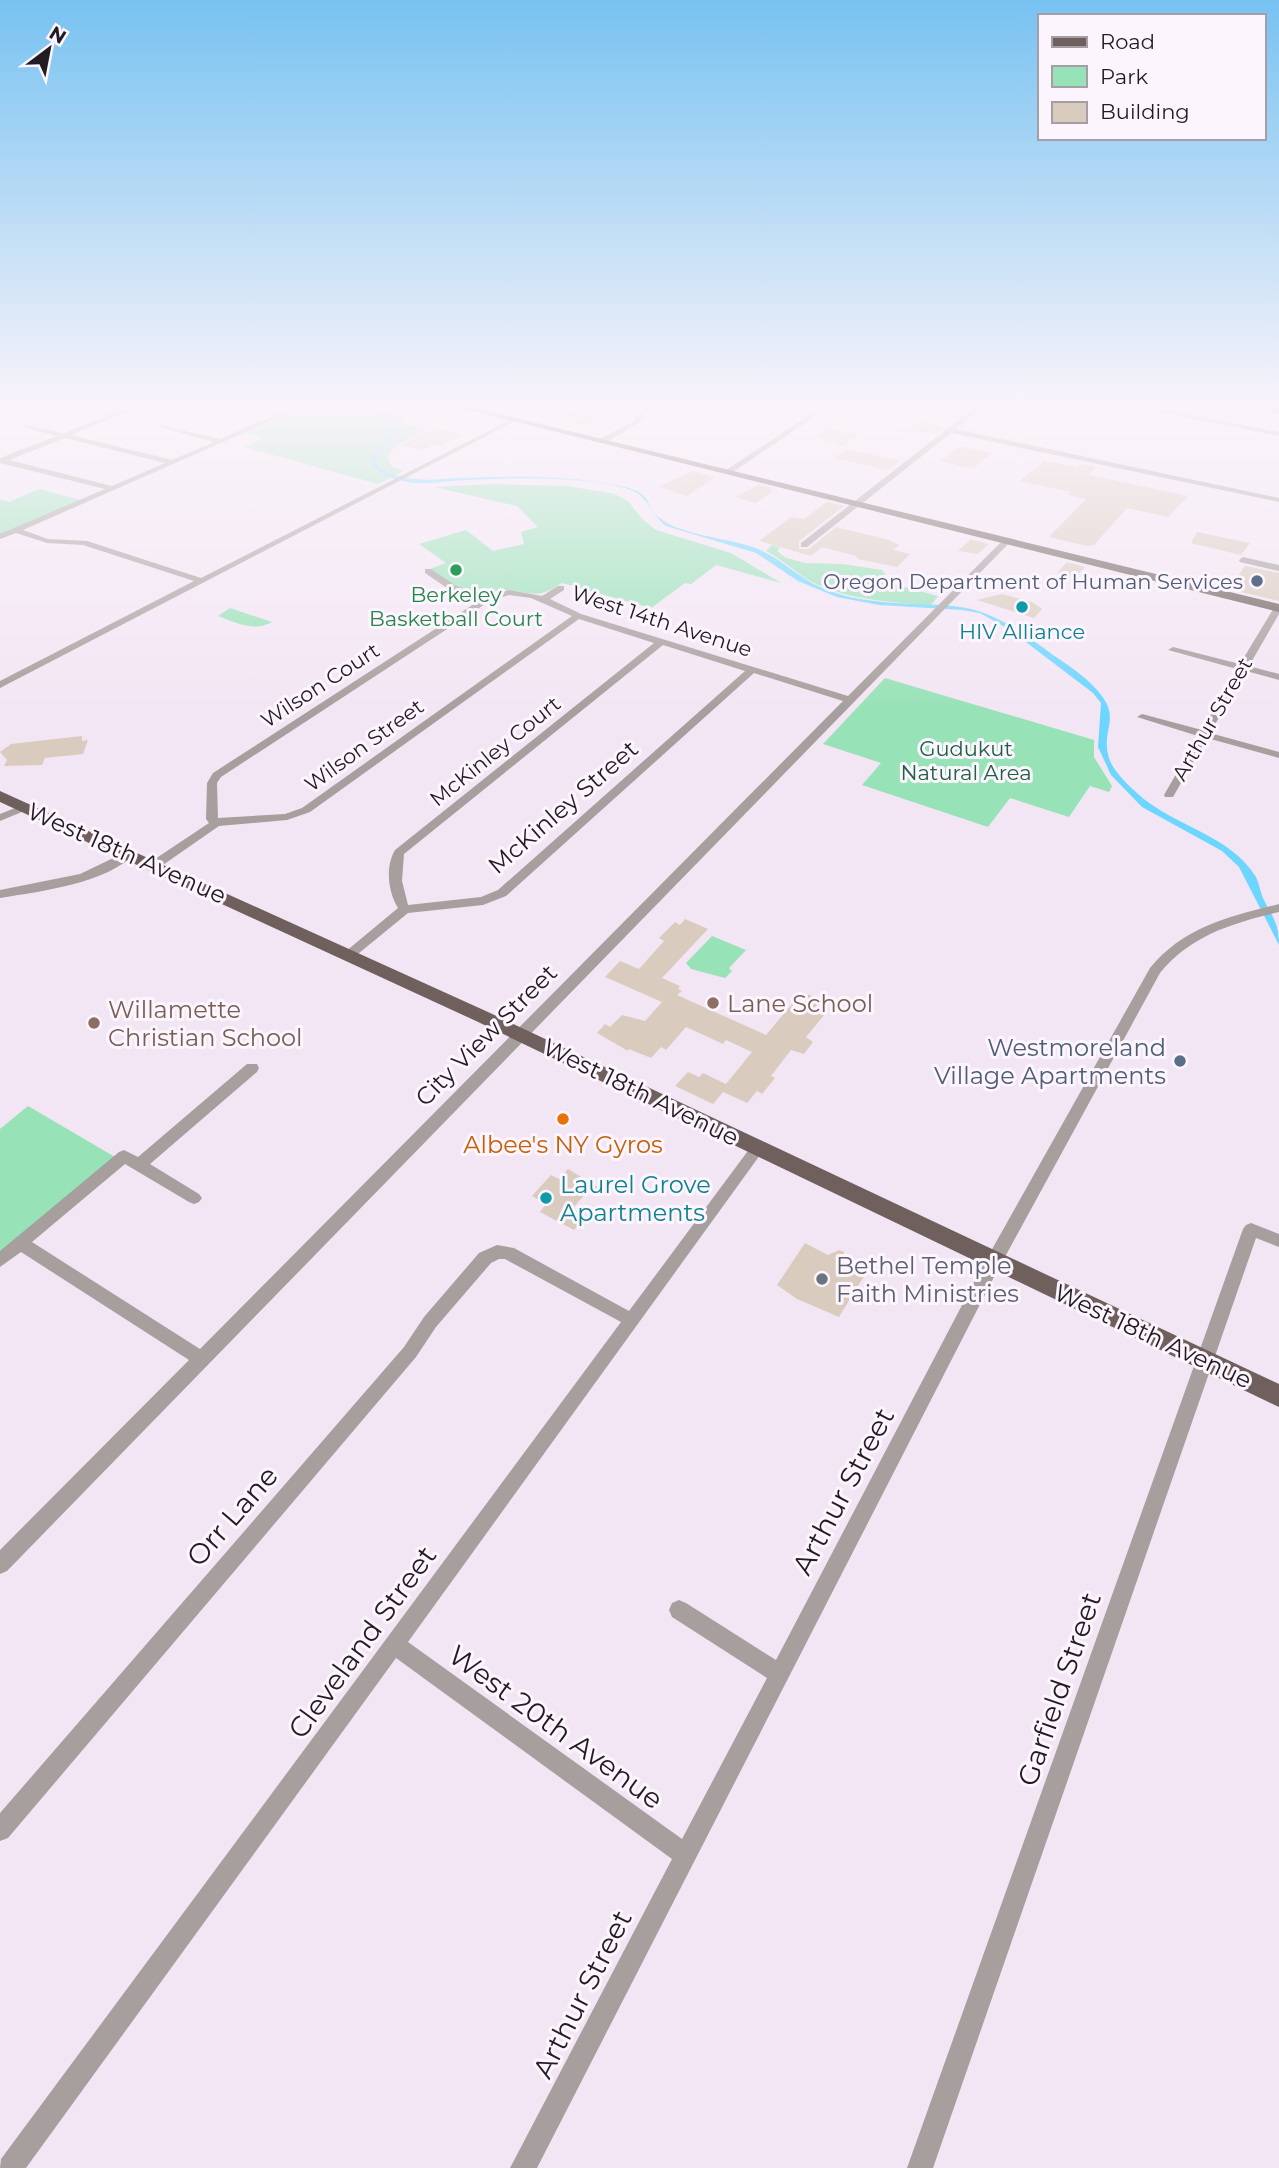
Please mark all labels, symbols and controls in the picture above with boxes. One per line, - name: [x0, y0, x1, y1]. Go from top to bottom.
- north arrow: [14, 14, 84, 84]
- legend: [1038, 14, 1265, 140]
- text: N: [45, 21, 70, 49]
- text: Road: [1100, 29, 1155, 54]
- text: Park: [1100, 64, 1148, 89]
- text: Building: [1100, 99, 1190, 124]
- marker: Berkeley Basketball Court: [448, 562, 464, 578]
- place label: Oregon Department of Human Services: [823, 569, 1243, 594]
- marker: Oregon Department of Human Services: [1249, 573, 1265, 589]
- street label: West 14th Avenue: [569, 580, 755, 662]
- place label: Berkeley Basketball Court: [369, 582, 543, 631]
- marker: HIV Alliance: [1014, 599, 1030, 615]
- place label: HIV Alliance: [959, 619, 1085, 644]
- street label: Wilson Court: [256, 637, 384, 733]
- street label: Arthur Street: [1167, 653, 1257, 785]
- street label: McKinley Court: [425, 691, 565, 811]
- street label: Wilson Street: [300, 693, 428, 797]
- street label: McKinley Street: [482, 734, 644, 880]
- park label: Gudukut Natural Area: [900, 736, 1032, 785]
- street label: West 18th Avenue: [23, 796, 231, 910]
- street label: City View Street: [409, 958, 563, 1112]
- place label: Lane School: [727, 989, 873, 1018]
- place label: Willamette Christian School: [108, 995, 303, 1052]
- marker: Lane School: [705, 995, 721, 1011]
- marker: Willamette Christian School: [86, 1015, 102, 1031]
- street label: West 18th Avenue: [538, 1032, 744, 1152]
- place label: Westmoreland Village Apartments: [934, 1033, 1166, 1090]
- marker: Westmoreland Village Apartments: [1172, 1053, 1188, 1069]
- marker: Albee's NY Gyros: [555, 1111, 571, 1127]
- place label: Albee's NY Gyros: [463, 1130, 663, 1159]
- place label: Laurel Grove Apartments: [560, 1170, 711, 1227]
- marker: Laurel Grove Apartments: [538, 1190, 554, 1206]
- place label: Bethel Temple Faith Ministries: [836, 1251, 1019, 1308]
- marker: Bethel Temple Faith Ministries: [814, 1271, 830, 1287]
- street label: West 18th Avenue: [1050, 1278, 1256, 1394]
- street label: Arthur Street: [785, 1402, 901, 1580]
- street label: Orr Lane: [179, 1459, 285, 1573]
- street label: Cleveland Street: [281, 1539, 443, 1745]
- street label: Garfield Street: [1010, 1588, 1108, 1790]
- street label: West 20th Avenue: [442, 1638, 670, 1816]
- street label: Arthur Street: [525, 1904, 639, 2084]

